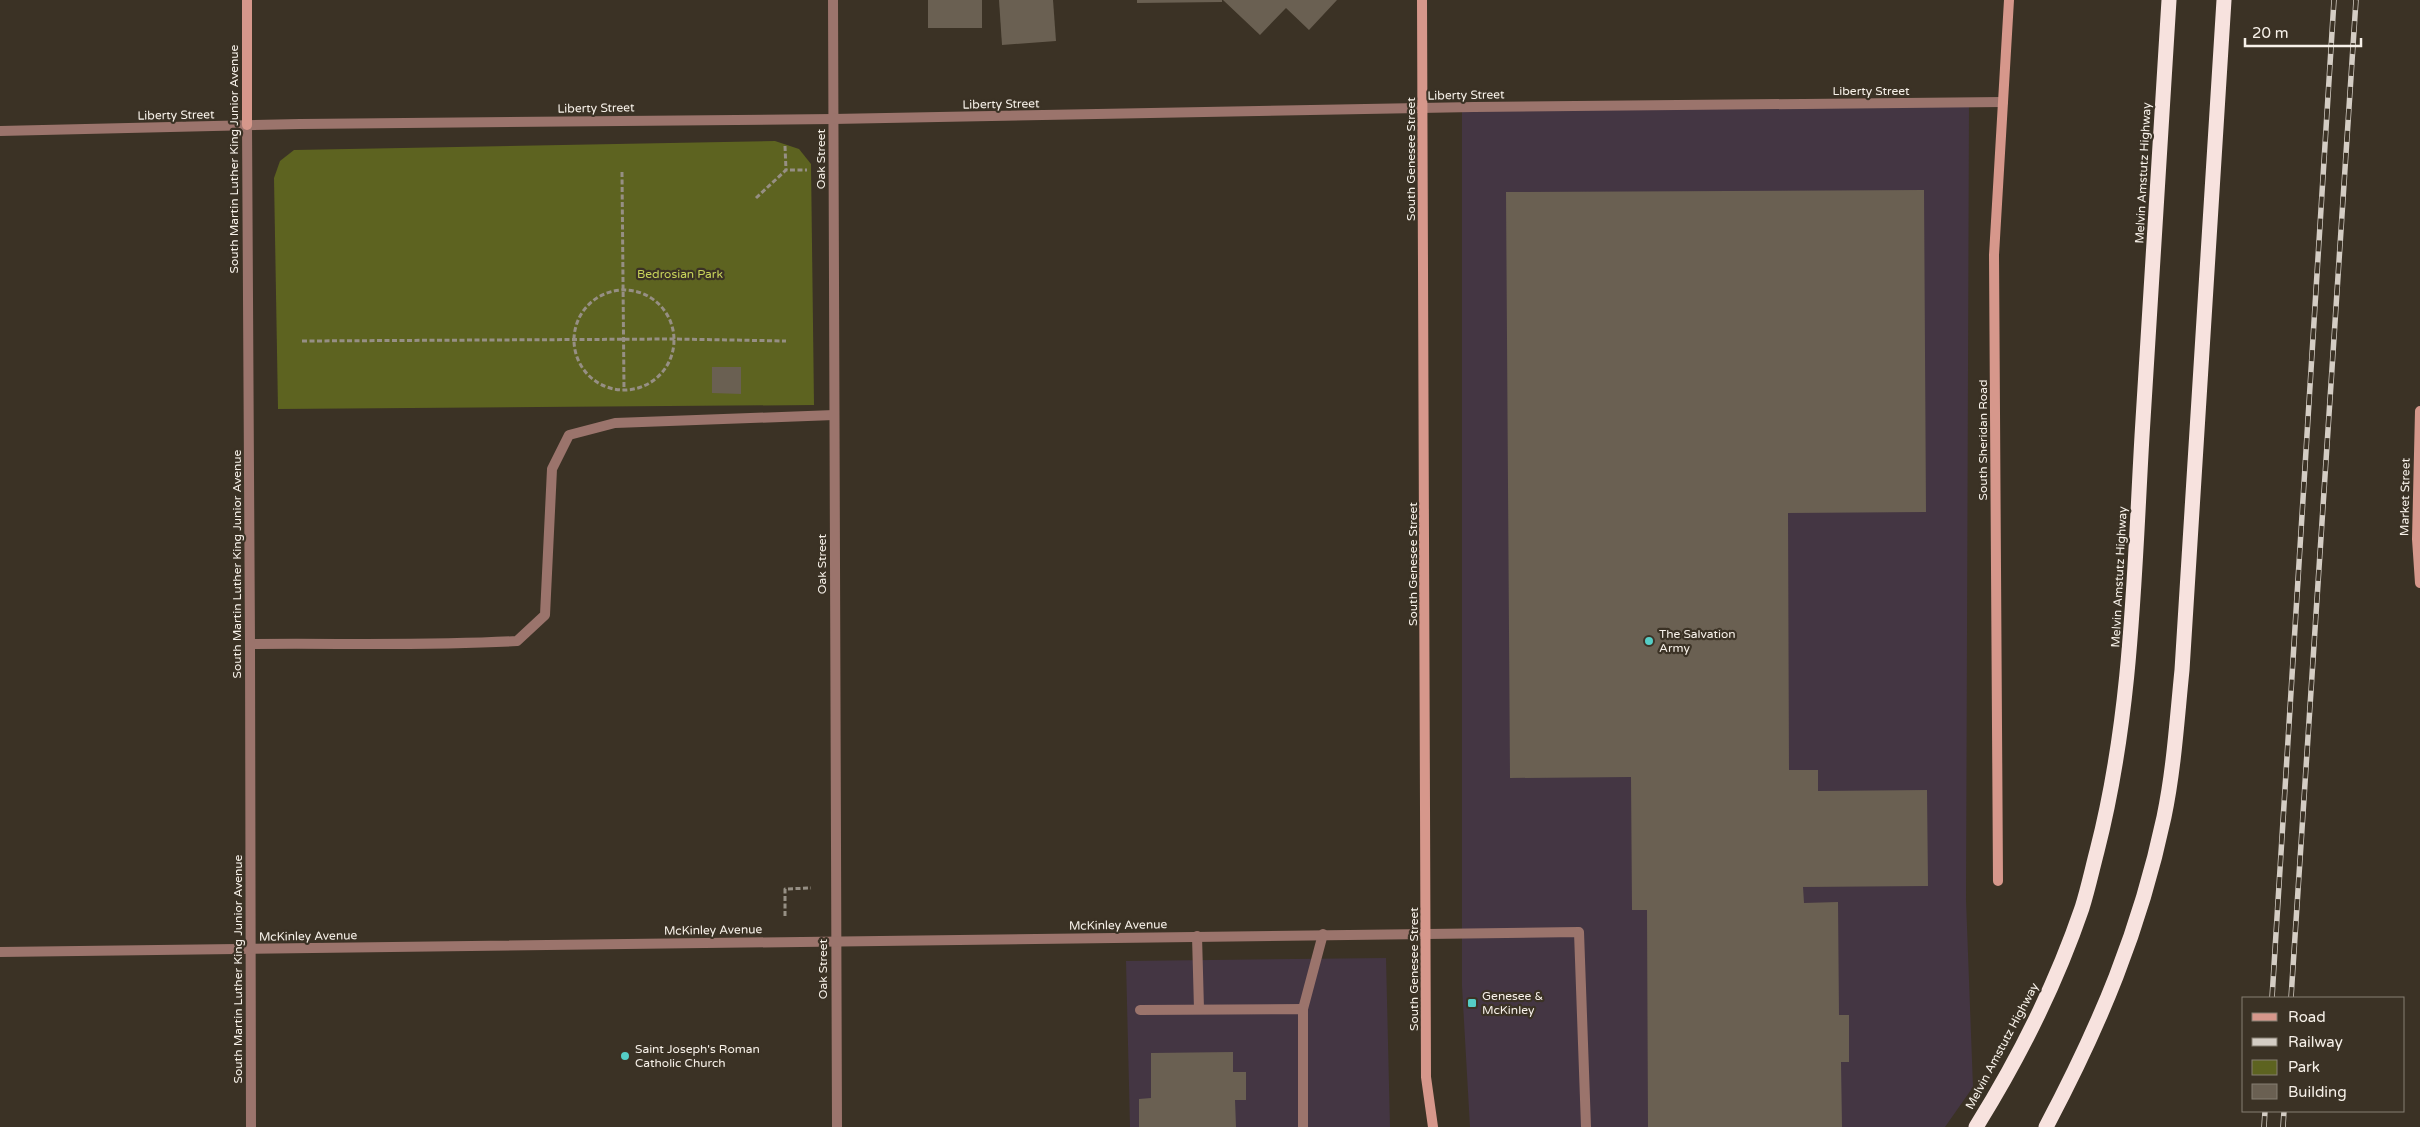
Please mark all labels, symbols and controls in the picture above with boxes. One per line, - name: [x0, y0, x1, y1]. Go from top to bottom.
- scale bar: [2245, 15, 2361, 47]
- text: 20 m: [2252, 24, 2289, 42]
- street label: South Martin Luther King Junior Avenue: [227, 44, 241, 273]
- street label: Liberty Street: [1832, 84, 1910, 98]
- street label: Liberty Street: [1427, 87, 1505, 103]
- street label: Liberty Street: [962, 96, 1040, 112]
- street label: South Genesee Street: [1404, 97, 1418, 221]
- street label: Liberty Street: [557, 100, 635, 116]
- street label: Melvin Amstutz Highway: [2132, 101, 2154, 244]
- street label: Liberty Street: [137, 107, 215, 123]
- street label: Oak Street: [814, 128, 828, 189]
- park label: Bedrosian Park: [637, 267, 723, 281]
- street label: South Sheridan Road: [1976, 380, 1990, 500]
- street label: South Martin Luther King Junior Avenue: [230, 449, 244, 678]
- street label: Market Street: [2397, 457, 2413, 536]
- street label: South Genesee Street: [1406, 502, 1420, 626]
- street label: Melvin Amstutz Highway: [2108, 505, 2130, 648]
- street label: Oak Street: [815, 533, 829, 594]
- place label: The Salvation Army: [1659, 627, 1736, 655]
- marker: The Salvation Army: [1643, 635, 1655, 647]
- street label: South Martin Luther King Junior Avenue: [231, 854, 245, 1083]
- street label: South Genesee Street: [1407, 907, 1421, 1031]
- street label: McKinley Avenue: [1069, 917, 1168, 933]
- street label: McKinley Avenue: [664, 922, 763, 938]
- street label: McKinley Avenue: [259, 928, 358, 944]
- street label: Oak Street: [816, 938, 830, 999]
- street label: Melvin Amstutz Highway: [1963, 980, 2042, 1112]
- place label: Genesee & McKinley: [1482, 989, 1543, 1017]
- marker: Genesee & McKinley: [1466, 997, 1478, 1009]
- legend: [2242, 997, 2405, 1112]
- text: Road: [2288, 1008, 2326, 1026]
- text: Railway: [2288, 1033, 2343, 1051]
- place label: Saint Joseph's Roman Catholic Church: [635, 1042, 760, 1070]
- marker: Saint Joseph's Roman Catholic Church: [619, 1050, 631, 1062]
- text: Park: [2288, 1058, 2320, 1076]
- text: Building: [2288, 1083, 2347, 1101]

